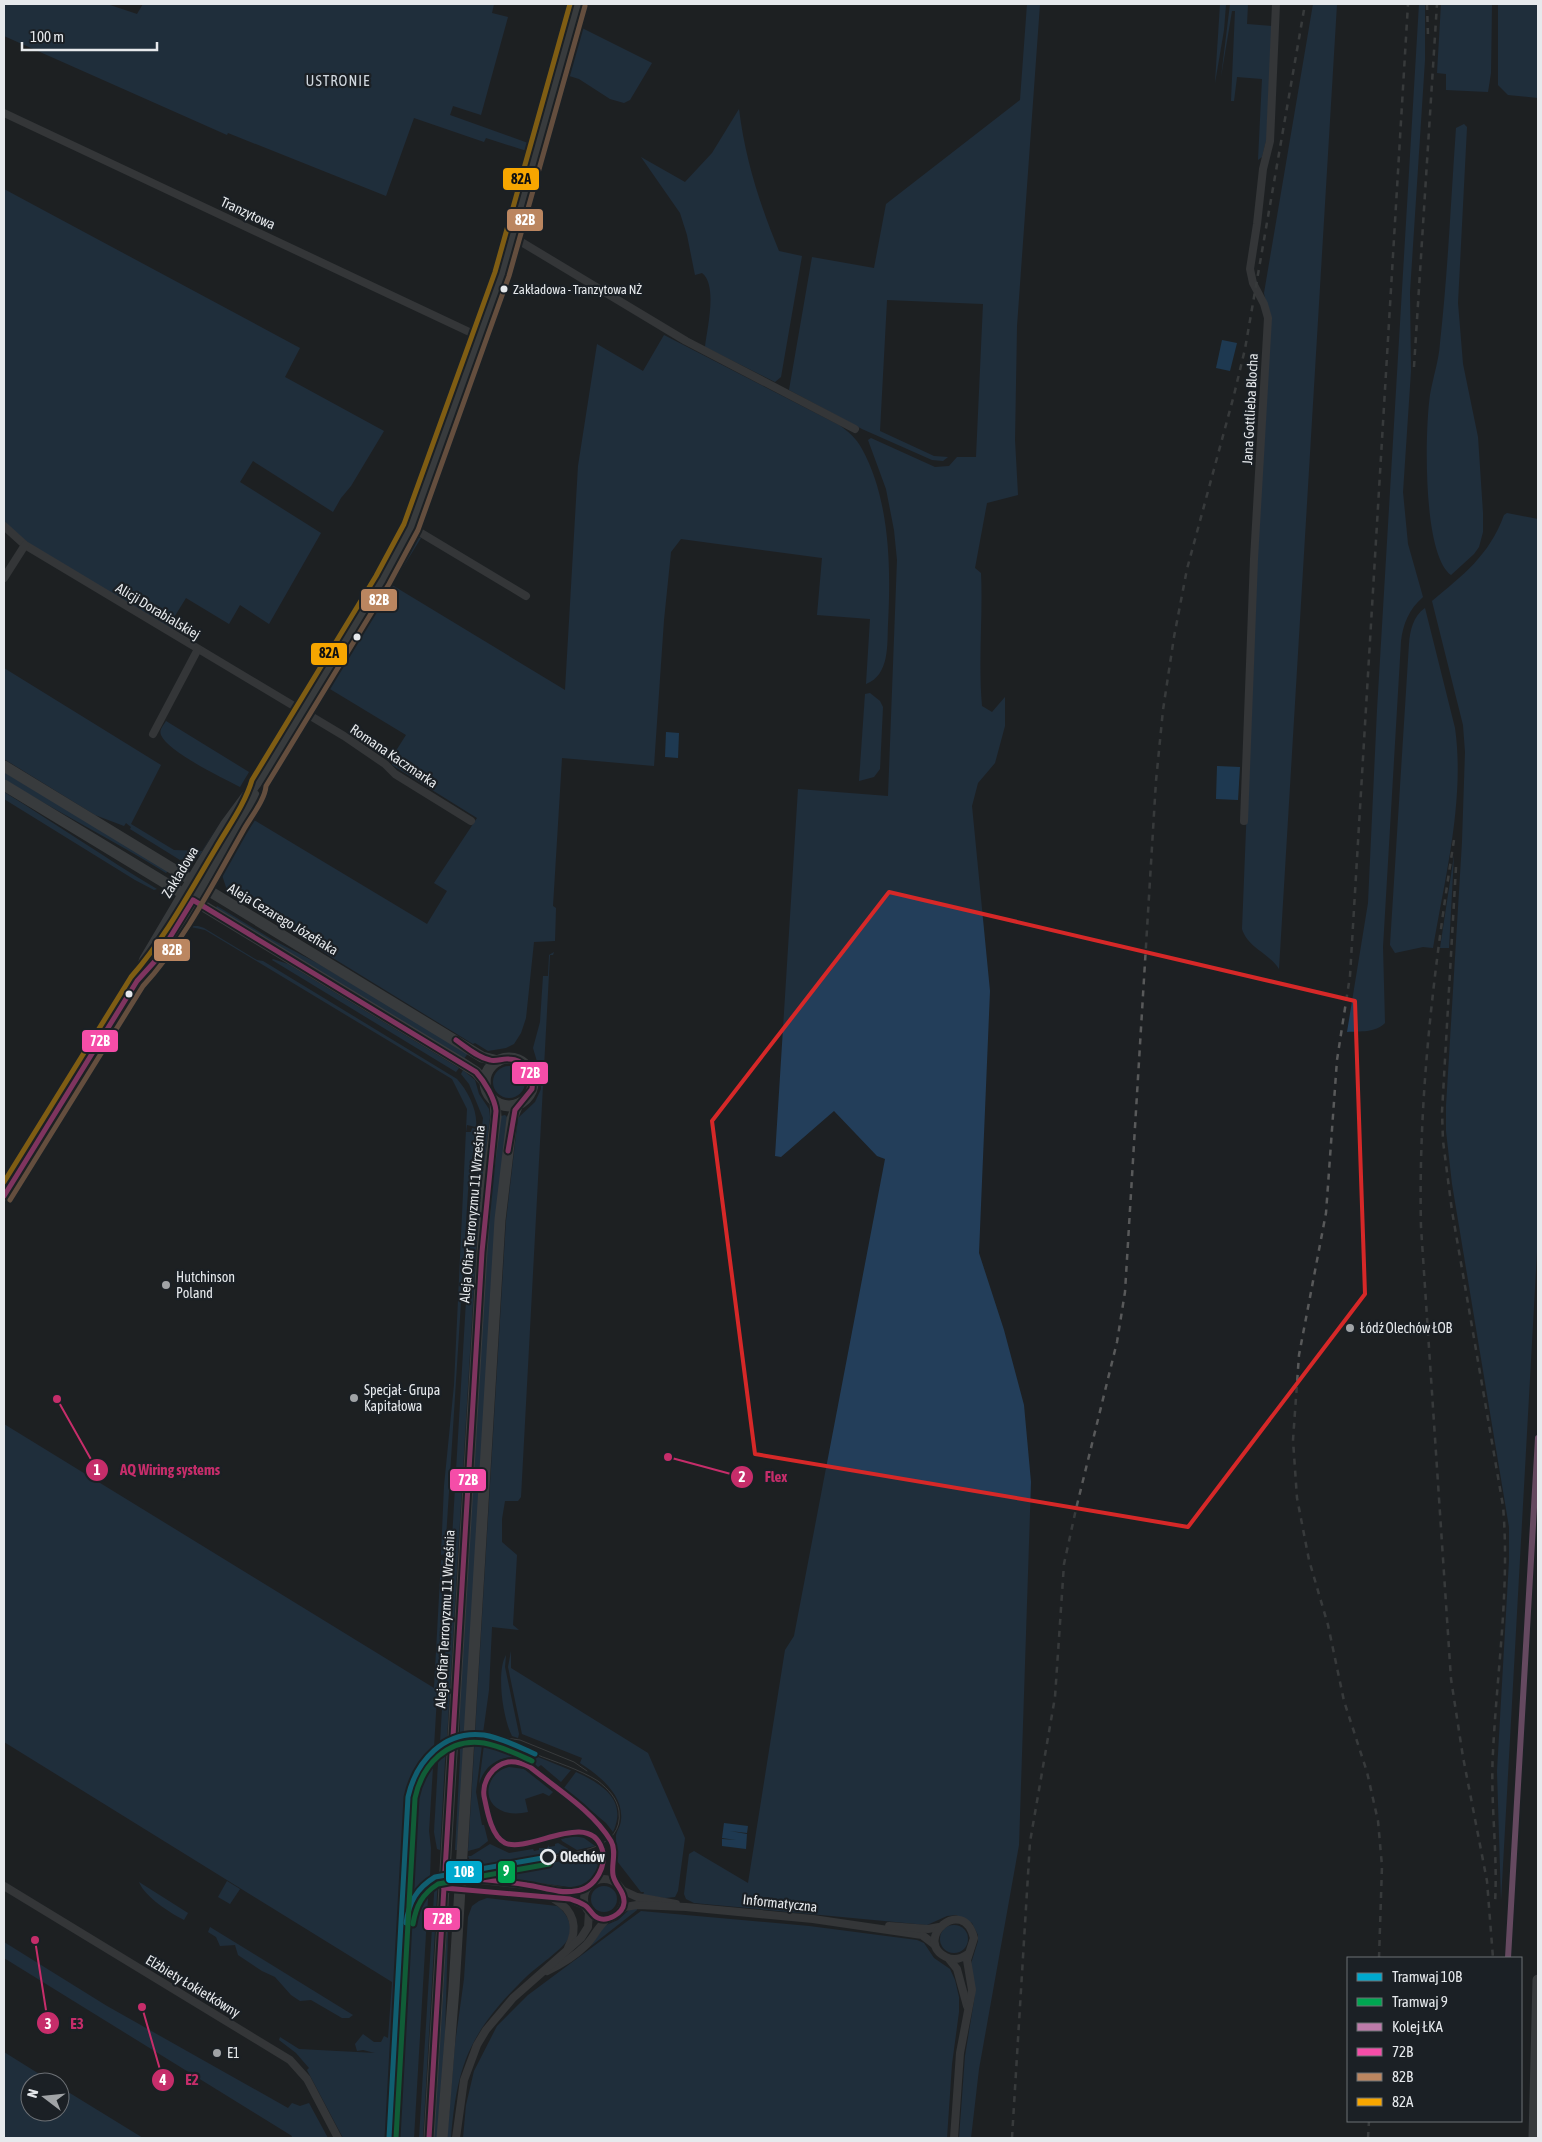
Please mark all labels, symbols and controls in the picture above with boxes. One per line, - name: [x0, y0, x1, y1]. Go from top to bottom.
- scale bar: [22, 20, 158, 52]
- text: 100 m: [30, 28, 64, 45]
- district label: USTRONIE: [306, 72, 370, 89]
- line badge: 82A: [502, 167, 540, 191]
- text: 82A: [511, 171, 531, 187]
- street label: Tranzytowa: [218, 193, 278, 233]
- line badge: 82B: [506, 208, 544, 232]
- text: 82B: [515, 212, 535, 228]
- place label: Zakładowa - Tranzytowa NŻ: [513, 282, 642, 297]
- marker: Zakładowa - Tranzytowa NŻ: [499, 284, 509, 294]
- street label: Jana Gottlieba Blocha: [1239, 353, 1261, 465]
- street label: Alicji Dorabialskiej: [113, 580, 203, 642]
- line badge: 82B: [360, 588, 398, 612]
- text: 82B: [369, 592, 389, 608]
- unlabelled marker: [352, 632, 362, 642]
- line badge: 82A: [310, 642, 348, 666]
- text: 82A: [319, 645, 339, 661]
- street label: Romana Kaczmarka: [347, 721, 441, 791]
- street label: Zakładowa: [158, 843, 202, 901]
- street label: Aleja Cezarego Józefiaka: [225, 880, 341, 958]
- line badge: 82B: [153, 938, 191, 962]
- text: 82B: [162, 942, 182, 958]
- unlabelled marker: [124, 989, 134, 999]
- line badge: 72B: [81, 1029, 119, 1053]
- text: 72B: [90, 1033, 110, 1049]
- line badge: 72B: [511, 1061, 549, 1085]
- text: 72B: [520, 1065, 540, 1081]
- street label: Aleja Ofiar Terroryzmu 11 Września: [456, 1124, 488, 1304]
- place label: Hutchinson Poland: [176, 1269, 235, 1301]
- marker: Hutchinson Poland: [160, 1279, 172, 1291]
- place label: Łódź Olechów ŁOB: [1360, 1320, 1453, 1336]
- marker: Łódź Olechów ŁOB: [1344, 1322, 1356, 1334]
- place label: Specjał - Grupa Kapitałowa: [364, 1382, 440, 1414]
- marker: Specjał - Grupa Kapitałowa: [348, 1392, 360, 1404]
- callout: AQ Wiring systems: [85, 1455, 230, 1485]
- text: 1: [93, 1461, 101, 1478]
- text: AQ Wiring systems: [119, 1461, 221, 1478]
- callout: Flex: [729, 1462, 797, 1492]
- line badge: 72B: [449, 1468, 487, 1492]
- text: 2: [738, 1468, 746, 1485]
- text: Flex: [765, 1468, 787, 1485]
- text: 72B: [458, 1472, 478, 1488]
- street label: Aleja Ofiar Terroryzmu 11 Września: [432, 1529, 458, 1709]
- marker: Olechów: [540, 1849, 556, 1865]
- place label: Olechów: [560, 1849, 605, 1865]
- line badge: 10B: [445, 1860, 483, 1884]
- line badge: 9: [497, 1860, 516, 1884]
- text: 9: [503, 1863, 510, 1879]
- text: 10B: [454, 1864, 474, 1880]
- street label: Informatyczna: [742, 1891, 818, 1915]
- line badge: 72B: [423, 1907, 461, 1931]
- text: 72B: [432, 1911, 452, 1927]
- street label: Elżbiety Łokietkówny: [143, 1952, 243, 2021]
- legend: [1347, 1957, 1522, 2122]
- text: Tramwaj 10B: [1392, 1968, 1462, 1985]
- text: Tramwaj 9: [1392, 1993, 1448, 2010]
- callout: E3: [35, 2008, 94, 2038]
- text: 3: [44, 2015, 52, 2032]
- text: E3: [70, 2015, 84, 2032]
- text: Kolej ŁKA: [1392, 2018, 1443, 2035]
- text: 72B: [1392, 2043, 1413, 2060]
- place label: E1: [227, 2045, 240, 2061]
- marker: E1: [211, 2047, 223, 2059]
- callout: E2: [150, 2065, 209, 2095]
- text: 82B: [1392, 2068, 1413, 2085]
- text: 4: [158, 2071, 167, 2088]
- text: E2: [185, 2071, 199, 2088]
- north arrow: [20, 2072, 70, 2122]
- text: N: [24, 2087, 41, 2100]
- text: 82A: [1392, 2093, 1414, 2110]

